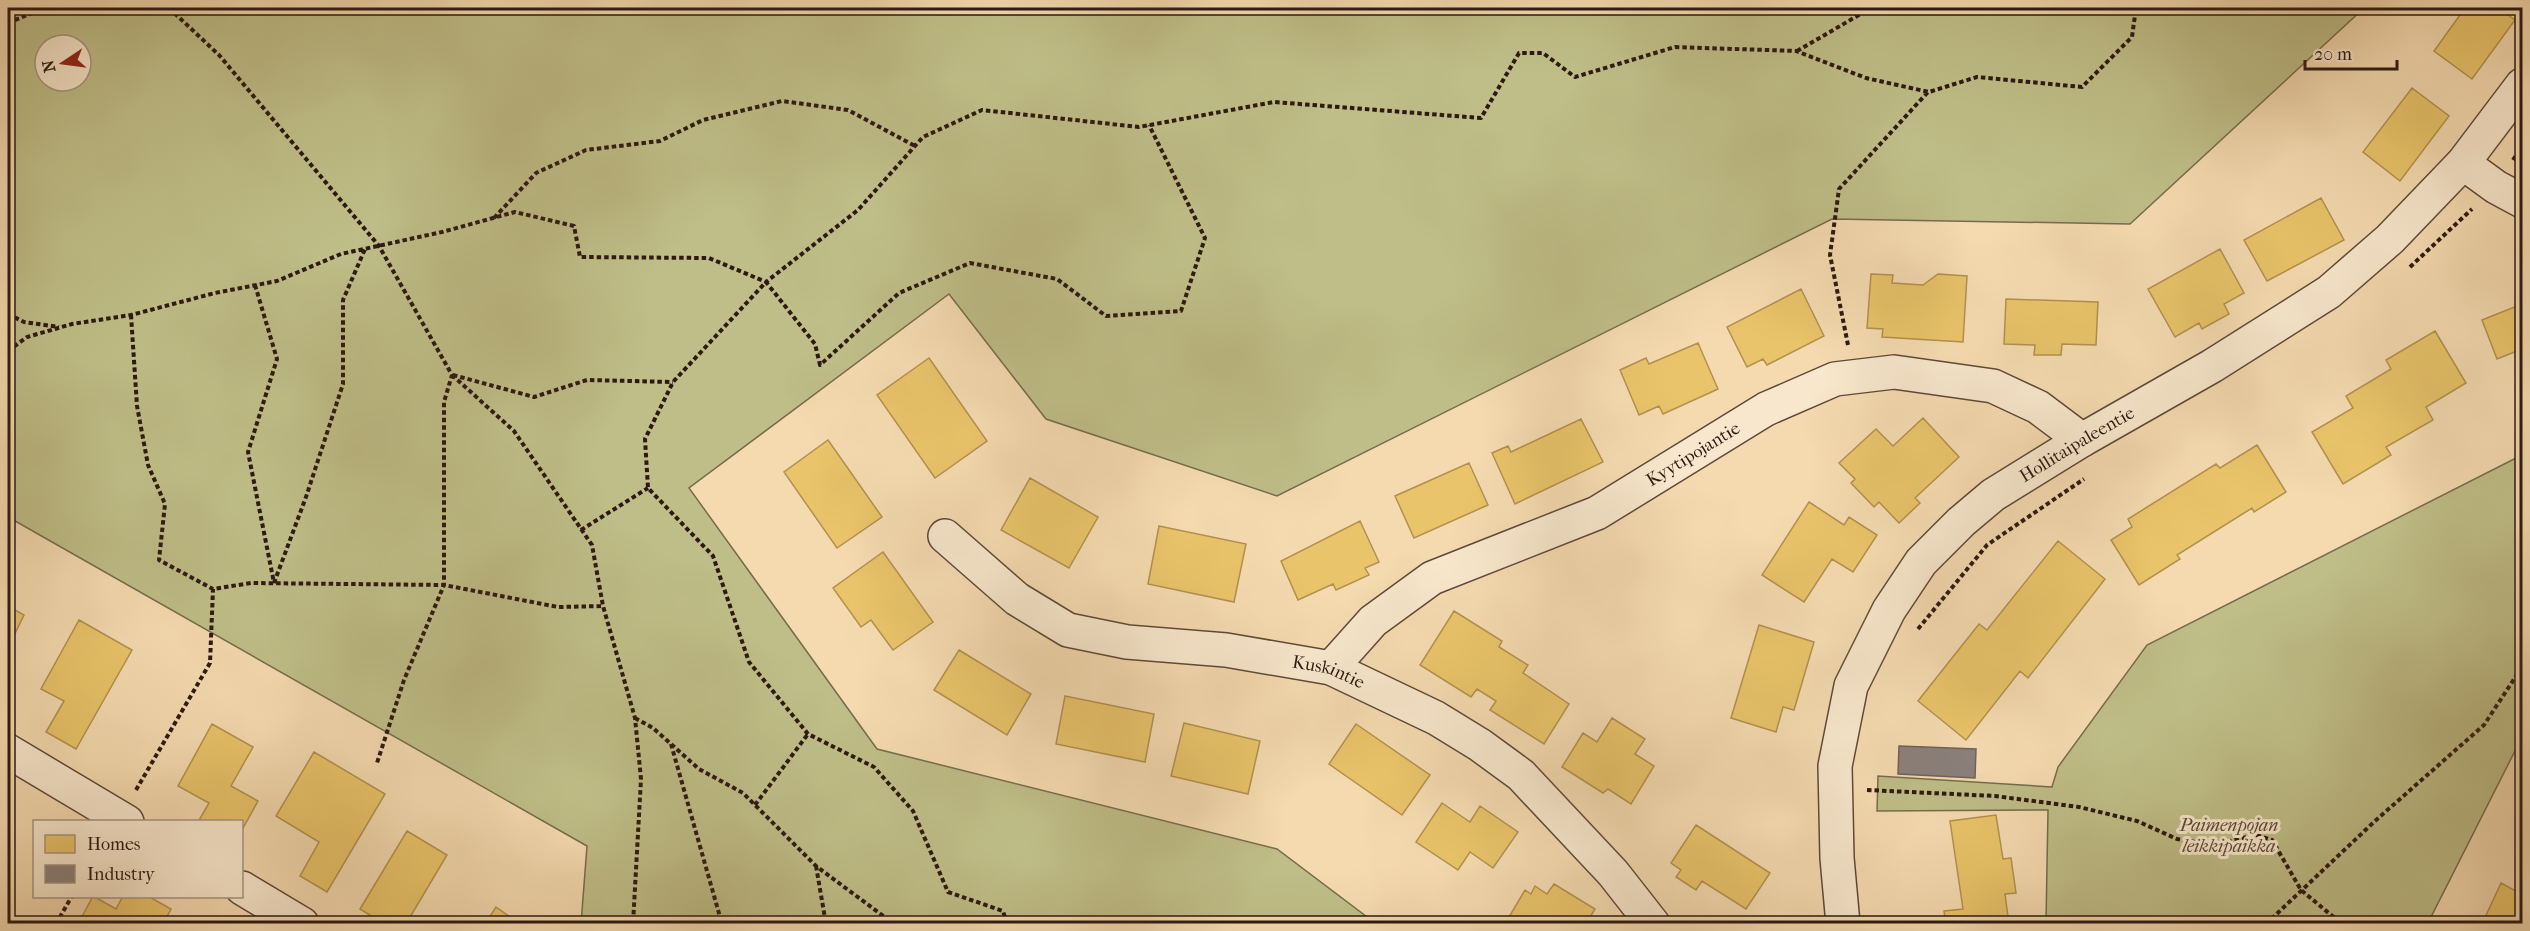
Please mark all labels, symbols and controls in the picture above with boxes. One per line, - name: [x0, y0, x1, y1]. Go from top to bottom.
- north arrow: [33, 33, 93, 93]
- scale bar: [2305, 33, 2396, 71]
- text: 20 m: [2314, 44, 2352, 65]
- text: N: [38, 57, 59, 74]
- street label: Hollitaipaleentie: [2016, 402, 2138, 487]
- street label: Kyytipojantie: [1643, 418, 1744, 491]
- street label: Kuskintie: [1291, 652, 1368, 693]
- park label: Paimenpojan leikkipaikka: [2179, 815, 2278, 857]
- legend: [33, 820, 243, 898]
- text: Homes: [87, 834, 141, 855]
- text: Industry: [87, 864, 156, 885]

